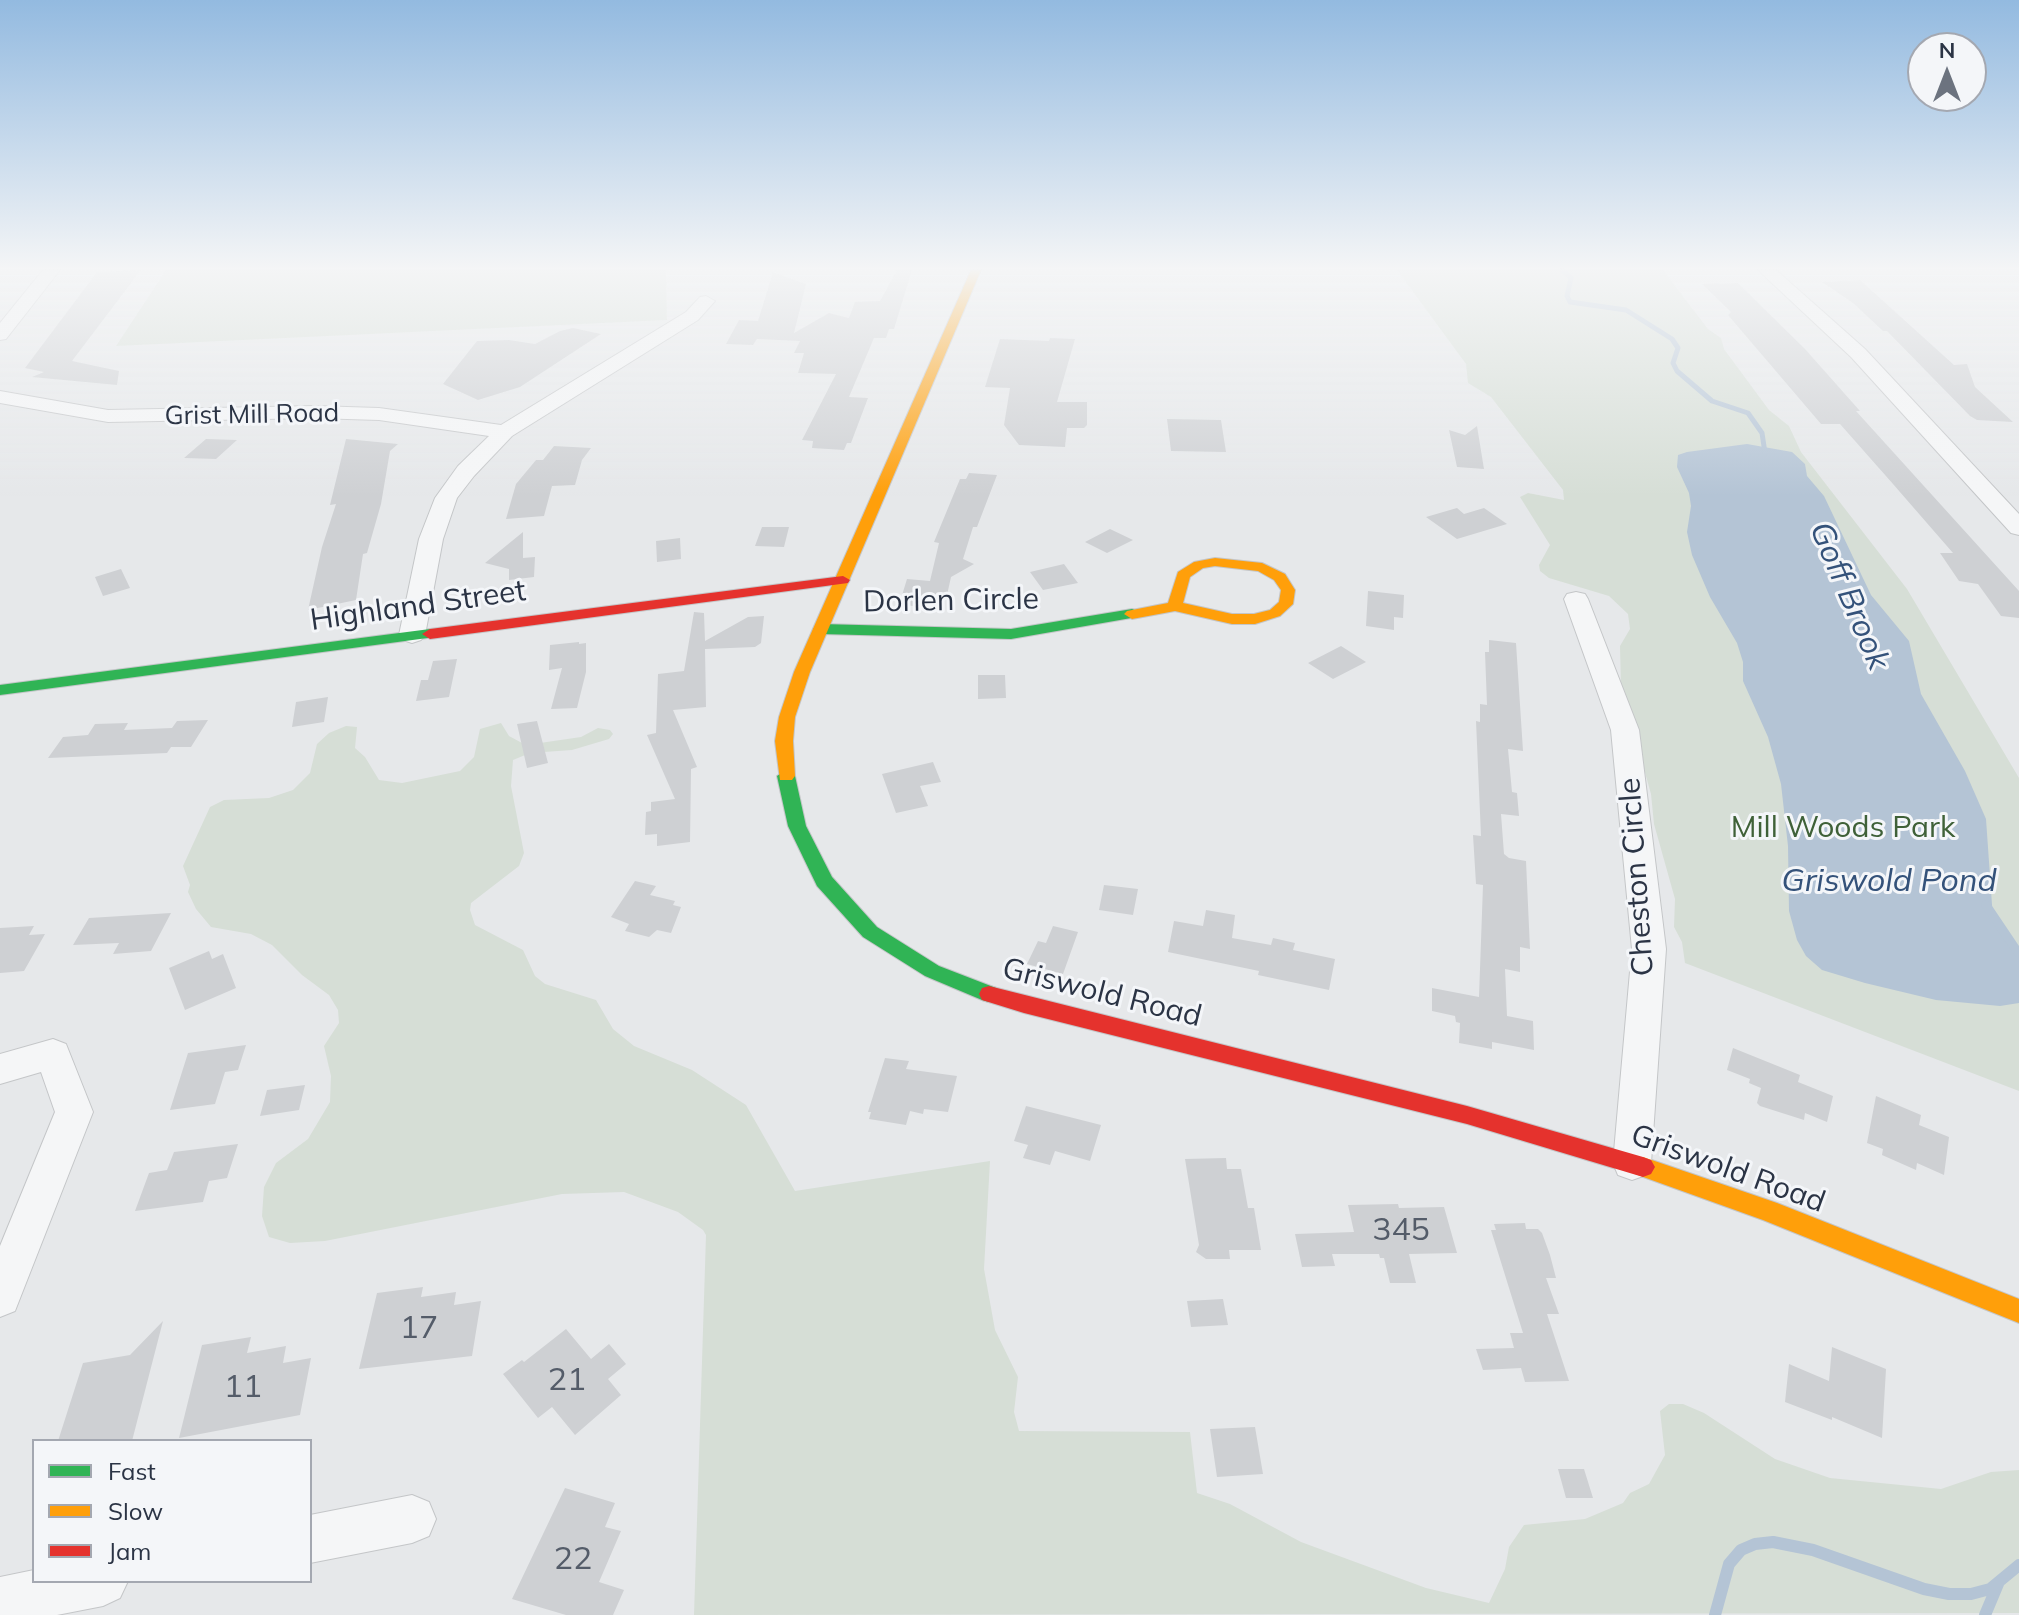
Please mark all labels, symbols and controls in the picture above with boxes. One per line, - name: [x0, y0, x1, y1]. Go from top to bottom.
- north arrow: [1907, 32, 1987, 112]
- text: N: [1939, 36, 1955, 64]
- street label: Grist Mill Road: [164, 398, 340, 432]
- water label: Goff Brook: [1801, 516, 1897, 676]
- street label: Highland Street: [308, 573, 528, 639]
- street label: Dorlen Circle: [863, 581, 1039, 621]
- street label: Cheston Circle: [1612, 777, 1662, 977]
- park label: Mill Woods Park: [1731, 810, 1955, 846]
- water label: Griswold Pond: [1781, 862, 1997, 900]
- street label: Griswold Road: [999, 951, 1205, 1035]
- street label: Griswold Road: [1626, 1117, 1830, 1221]
- house number: 345: [1372, 1211, 1430, 1249]
- house number: 17: [400, 1309, 438, 1347]
- house number: 21: [548, 1361, 586, 1399]
- house number: 11: [224, 1368, 262, 1406]
- legend: [32, 1439, 312, 1583]
- text: Fast: [108, 1456, 156, 1486]
- text: Slow: [108, 1496, 163, 1526]
- text: Jam: [108, 1536, 151, 1566]
- house number: 22: [554, 1540, 592, 1578]

